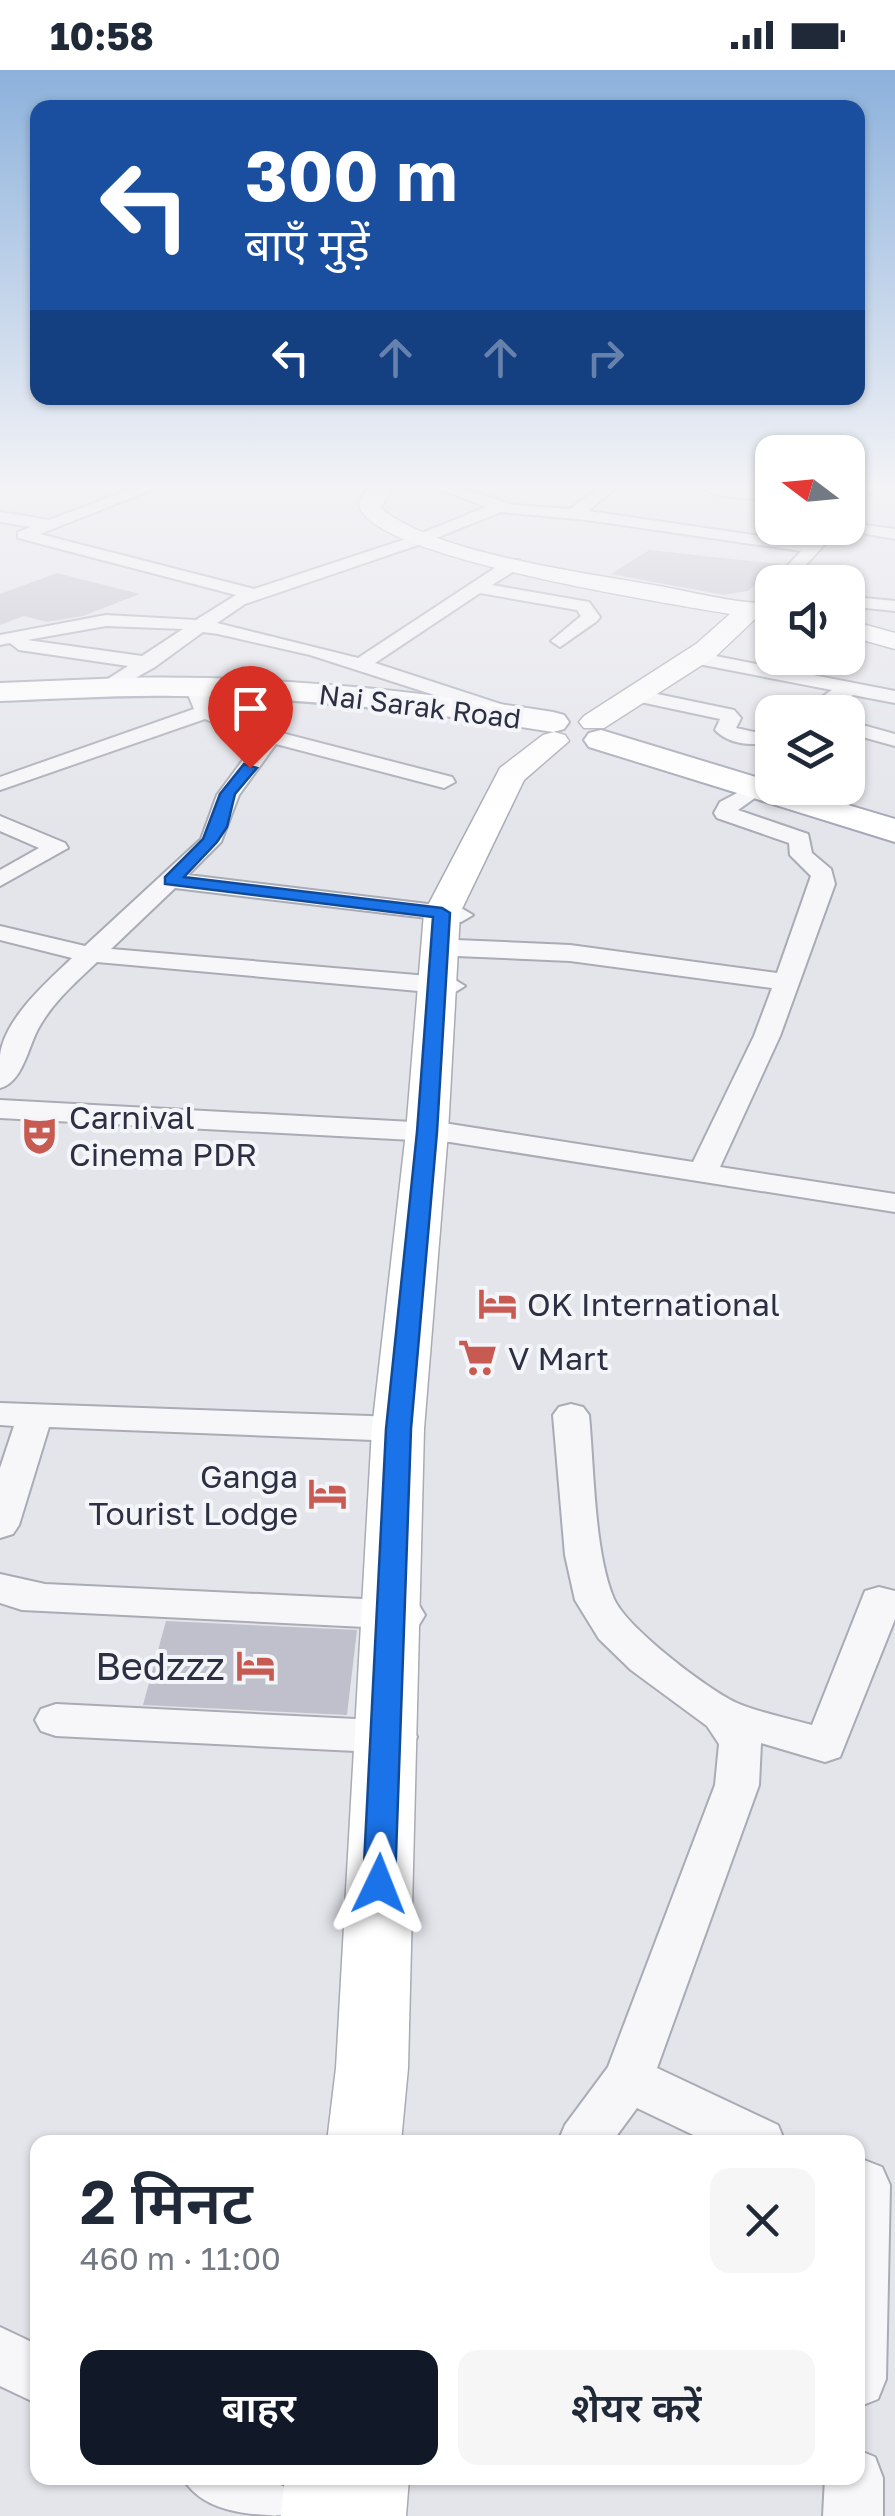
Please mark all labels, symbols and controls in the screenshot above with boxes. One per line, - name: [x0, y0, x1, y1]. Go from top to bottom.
- text: 10:58: [50, 13, 154, 58]
- text: 300 m: [245, 132, 457, 216]
- icon: left: [80, 140, 210, 270]
- text: बाएँ मुड़ें: [245, 217, 369, 271]
- icon: left: [263, 330, 318, 385]
- icon: ahead: [368, 330, 423, 385]
- icon: ahead: [473, 330, 528, 385]
- icon: right: [578, 330, 633, 385]
- north arrow: [755, 435, 865, 545]
- map controls: [755, 435, 865, 805]
- button: sound: [755, 565, 865, 675]
- pin: [208, 666, 293, 769]
- street label: Nai Sarak Road: [317, 677, 523, 735]
- icon: arrive: [223, 681, 278, 736]
- button: layers: [755, 695, 865, 805]
- place label: Carnival Cinema PDR: [69, 1098, 257, 1173]
- theatre icon: Carnival Cinema PDR: [18, 1114, 60, 1156]
- hotel icon: OK International: [476, 1283, 518, 1325]
- place label: OK International: [527, 1285, 780, 1323]
- supermarket icon: V Mart: [457, 1337, 499, 1379]
- place label: V Mart: [508, 1339, 609, 1377]
- place label: Ganga Tourist Lodge: [89, 1457, 298, 1532]
- hotel icon: Ganga Tourist Lodge: [307, 1473, 349, 1515]
- place label: Bedzzz: [95, 1643, 225, 1688]
- hotel icon: Bedzzz: [234, 1644, 276, 1686]
- position arrow: [327, 1832, 431, 1936]
- text: 2 मिनट: [80, 2165, 253, 2237]
- button: close: [710, 2168, 815, 2273]
- text: 460 m · 11:00: [80, 2239, 281, 2277]
- button: बाहर: [80, 2350, 438, 2465]
- button: शेयर करें: [458, 2350, 815, 2465]

